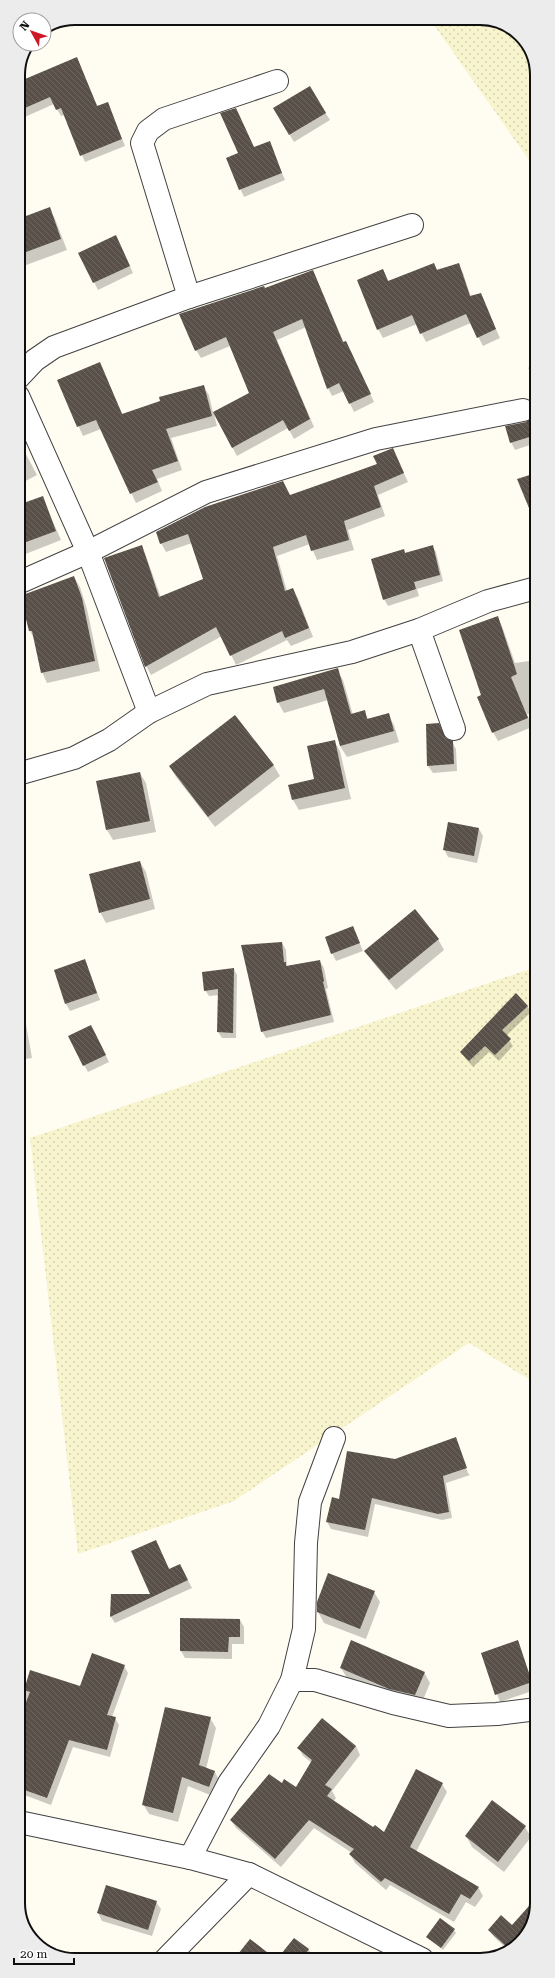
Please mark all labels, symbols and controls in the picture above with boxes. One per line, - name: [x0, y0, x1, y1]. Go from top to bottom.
- north arrow: [12, 12, 52, 52]
- text: N: [17, 18, 33, 33]
- scale bar: [14, 1940, 74, 1966]
- text: 20 m: [20, 1947, 47, 1961]

